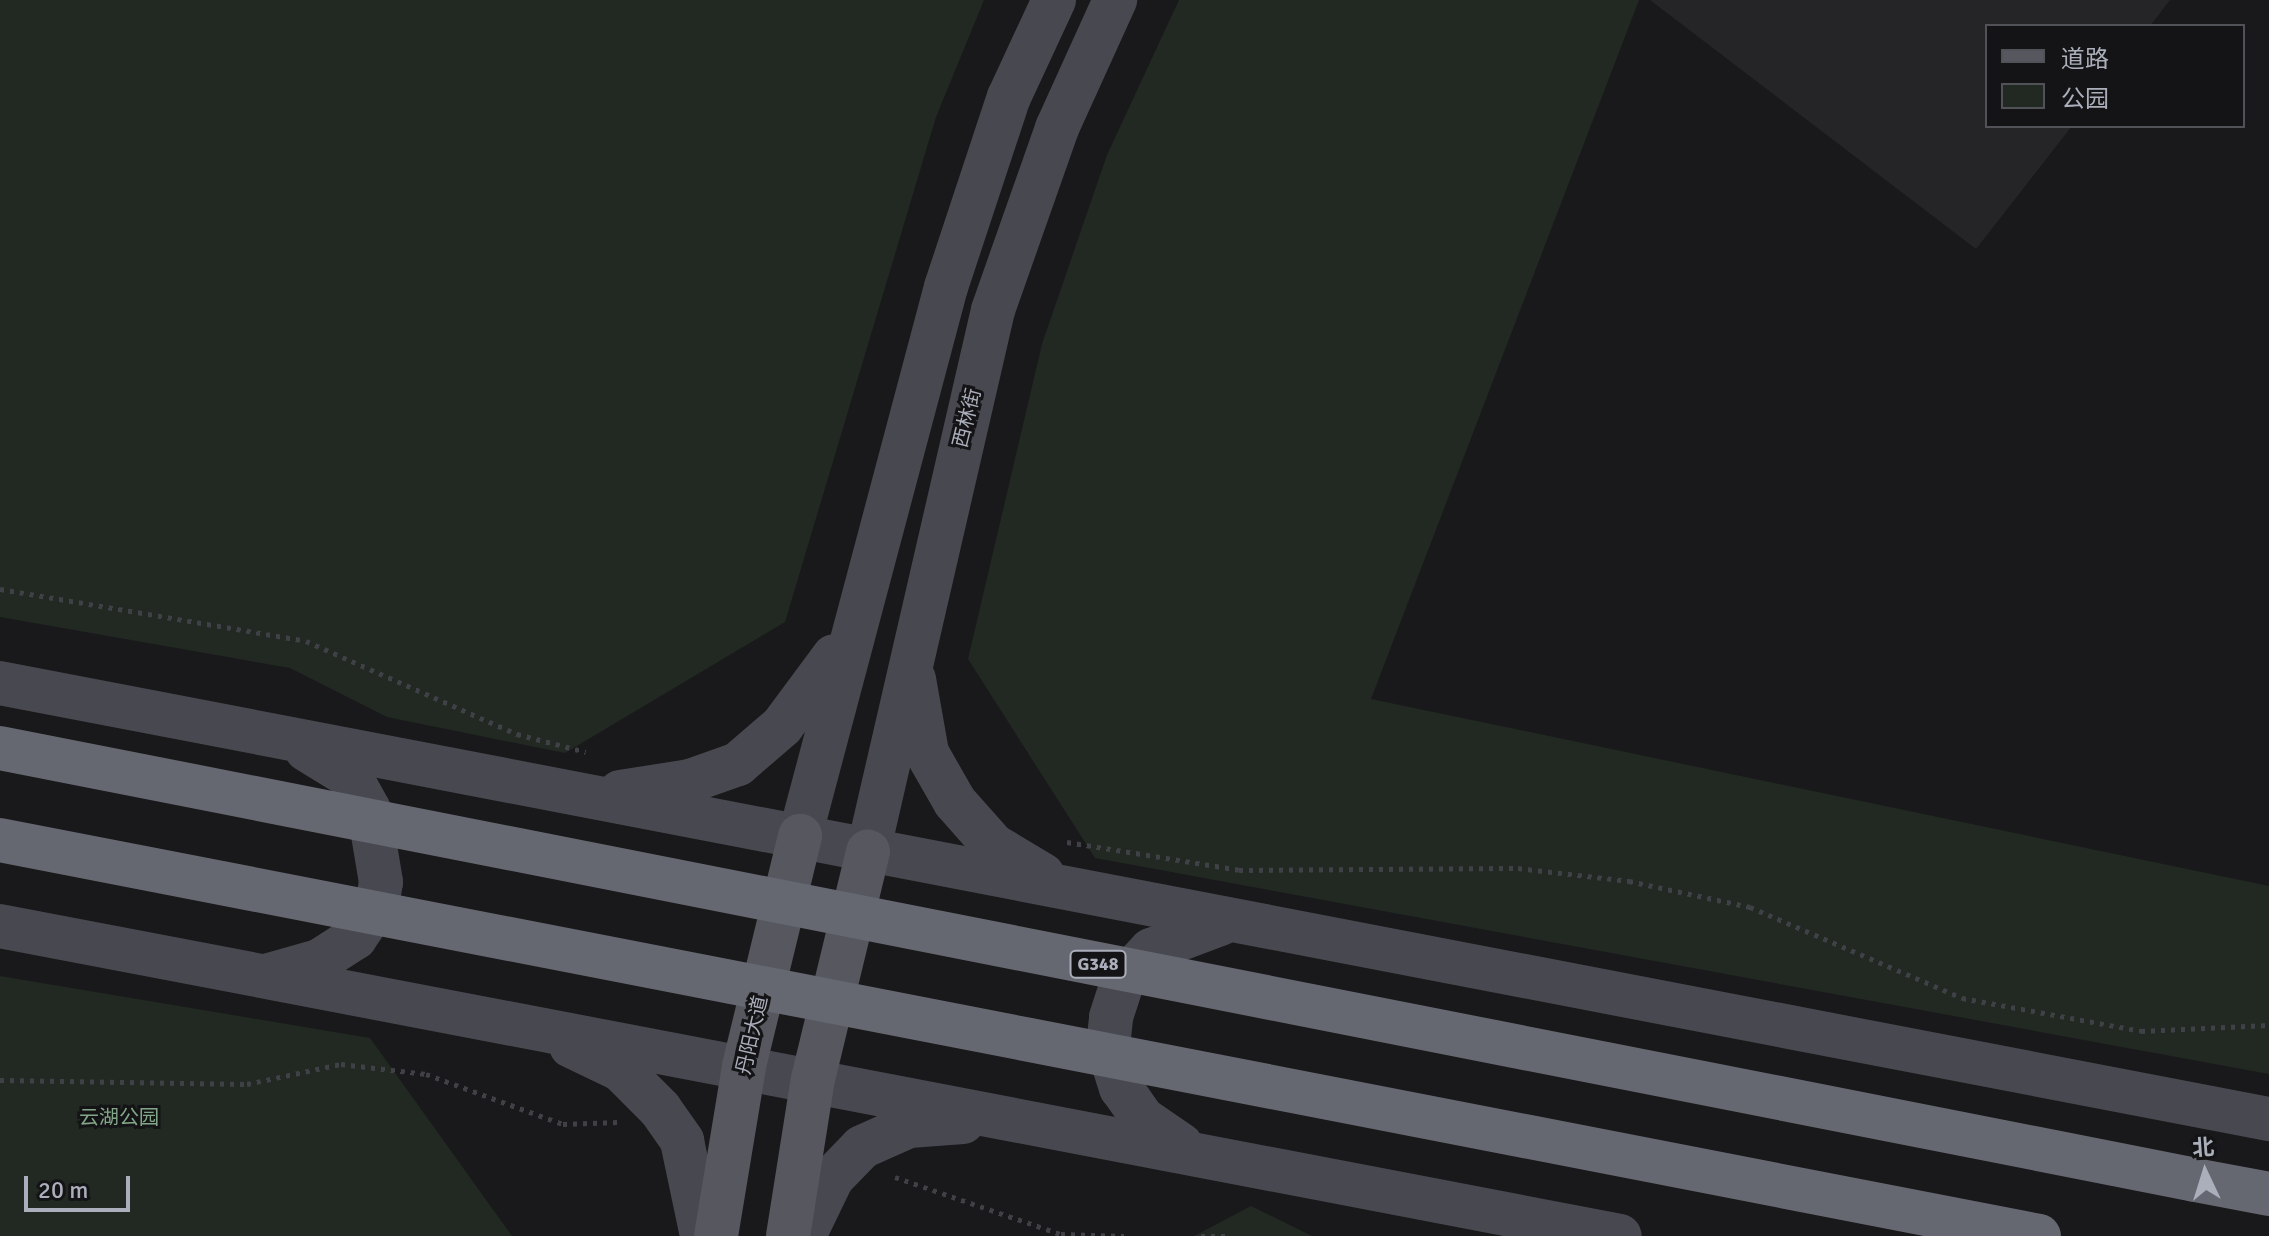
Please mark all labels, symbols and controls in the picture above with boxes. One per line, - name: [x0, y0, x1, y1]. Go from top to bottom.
- legend: [1985, 24, 2245, 128]
- text: 道路: [2061, 44, 2109, 74]
- text: 公园: [2061, 84, 2109, 114]
- street label: 西林街: [948, 386, 986, 450]
- road number: G348: [1068, 950, 1128, 978]
- street label: 丹阳大道: [731, 993, 773, 1077]
- park label: 云湖公园: [79, 1105, 159, 1129]
- north arrow: [2165, 1132, 2245, 1212]
- text: 北: [2191, 1133, 2215, 1162]
- scale bar: [28, 1160, 134, 1210]
- text: 20 m: [38, 1175, 88, 1205]

